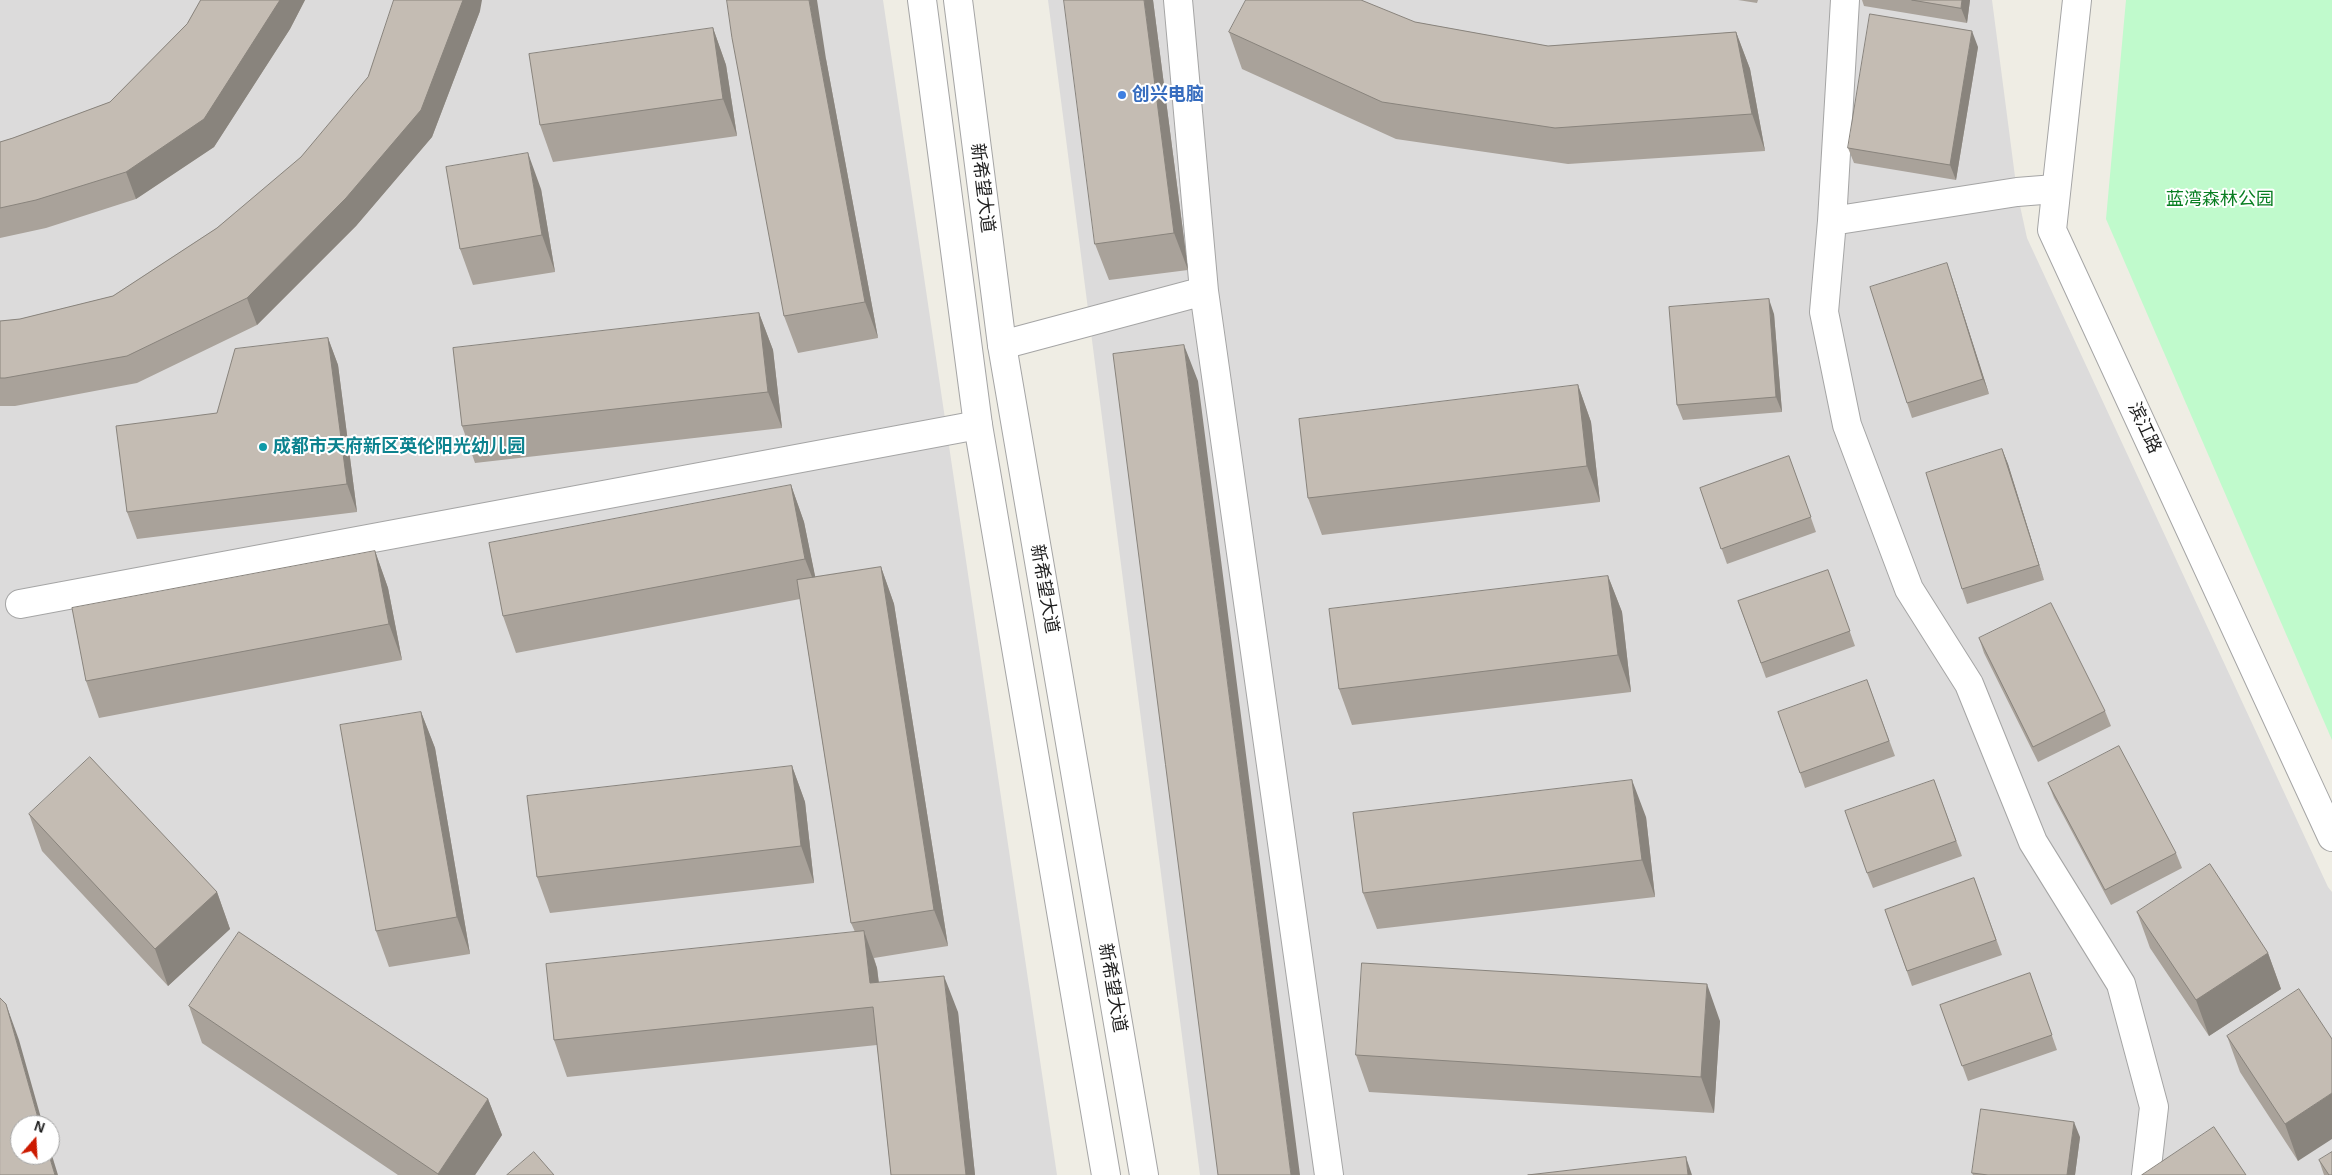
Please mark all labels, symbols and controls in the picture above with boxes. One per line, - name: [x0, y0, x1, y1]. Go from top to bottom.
- place label: 创兴电脑: [1132, 84, 1204, 106]
- marker: 创兴电脑: [1116, 89, 1128, 101]
- street label: 新希望大道: [966, 142, 998, 234]
- park label: 蓝湾森林公园: [2166, 189, 2274, 211]
- street label: 滨江路: [2123, 399, 2165, 457]
- place label: 成都市天府新区英伦阳光幼儿园: [273, 436, 525, 458]
- marker: 成都市天府新区英伦阳光幼儿园: [257, 441, 269, 453]
- street label: 新希望大道: [1026, 543, 1062, 635]
- street label: 新希望大道: [1094, 942, 1130, 1034]
- north arrow: [10, 1115, 60, 1165]
- text: N: [32, 1118, 47, 1136]

